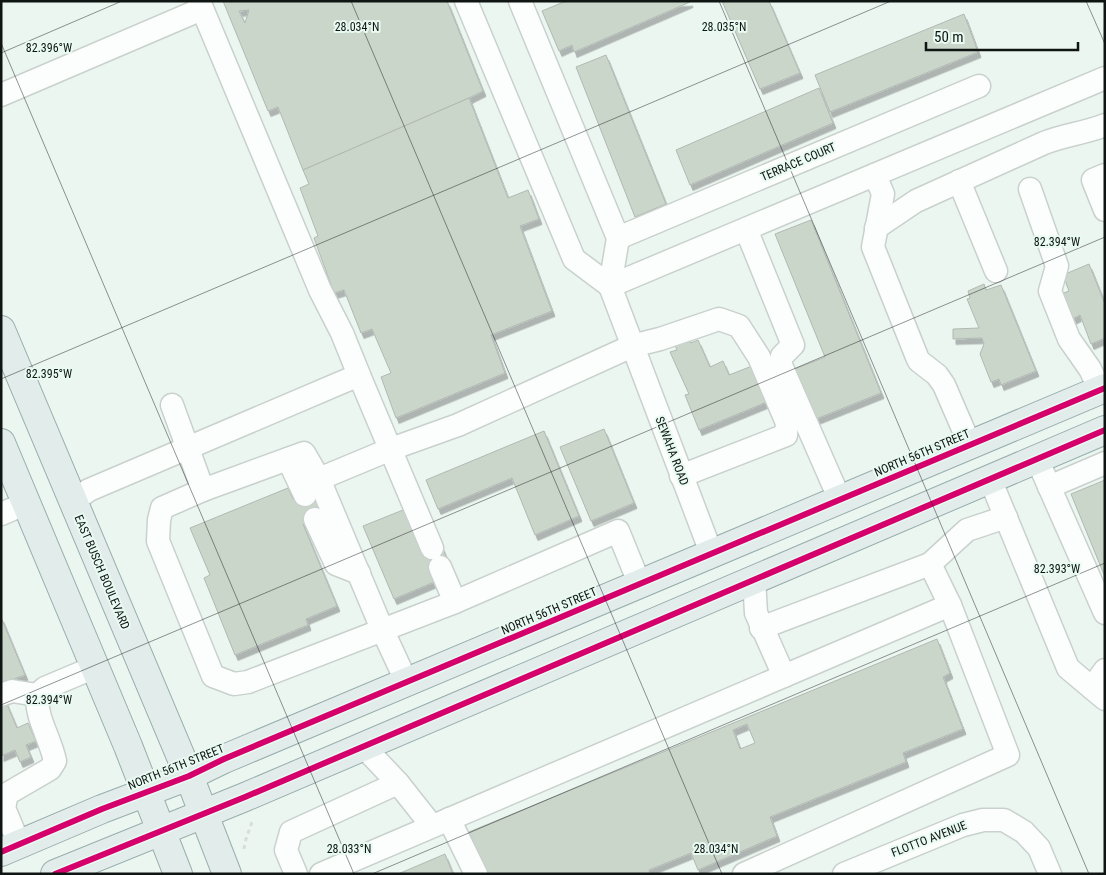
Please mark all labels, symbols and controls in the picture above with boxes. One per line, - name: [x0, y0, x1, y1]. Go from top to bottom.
- text: 28.034°N: [335, 20, 379, 34]
- text: 28.035°N: [702, 20, 746, 34]
- scale bar: [926, 20, 1078, 52]
- text: 50 m: [934, 28, 964, 46]
- text: 82.396°W: [26, 41, 72, 55]
- street label: TERRACE COURT: [758, 140, 838, 184]
- text: 82.394°W: [1034, 235, 1080, 249]
- text: 82.395°W: [26, 367, 72, 381]
- street label: SEWAHA ROAD: [652, 415, 692, 487]
- street label: NORTH 56TH STREET: [872, 427, 972, 479]
- street label: EAST BUSCH BOULEVARD: [72, 513, 133, 631]
- text: 82.393°W: [1034, 562, 1080, 576]
- street label: NORTH 56TH STREET: [499, 585, 599, 637]
- text: 82.394°W: [26, 693, 72, 707]
- street label: NORTH 56TH STREET: [126, 741, 226, 793]
- street label: FLOTTO AVENUE: [889, 818, 969, 860]
- text: 28.033°N: [327, 842, 371, 856]
- text: 28.034°N: [694, 842, 738, 856]

